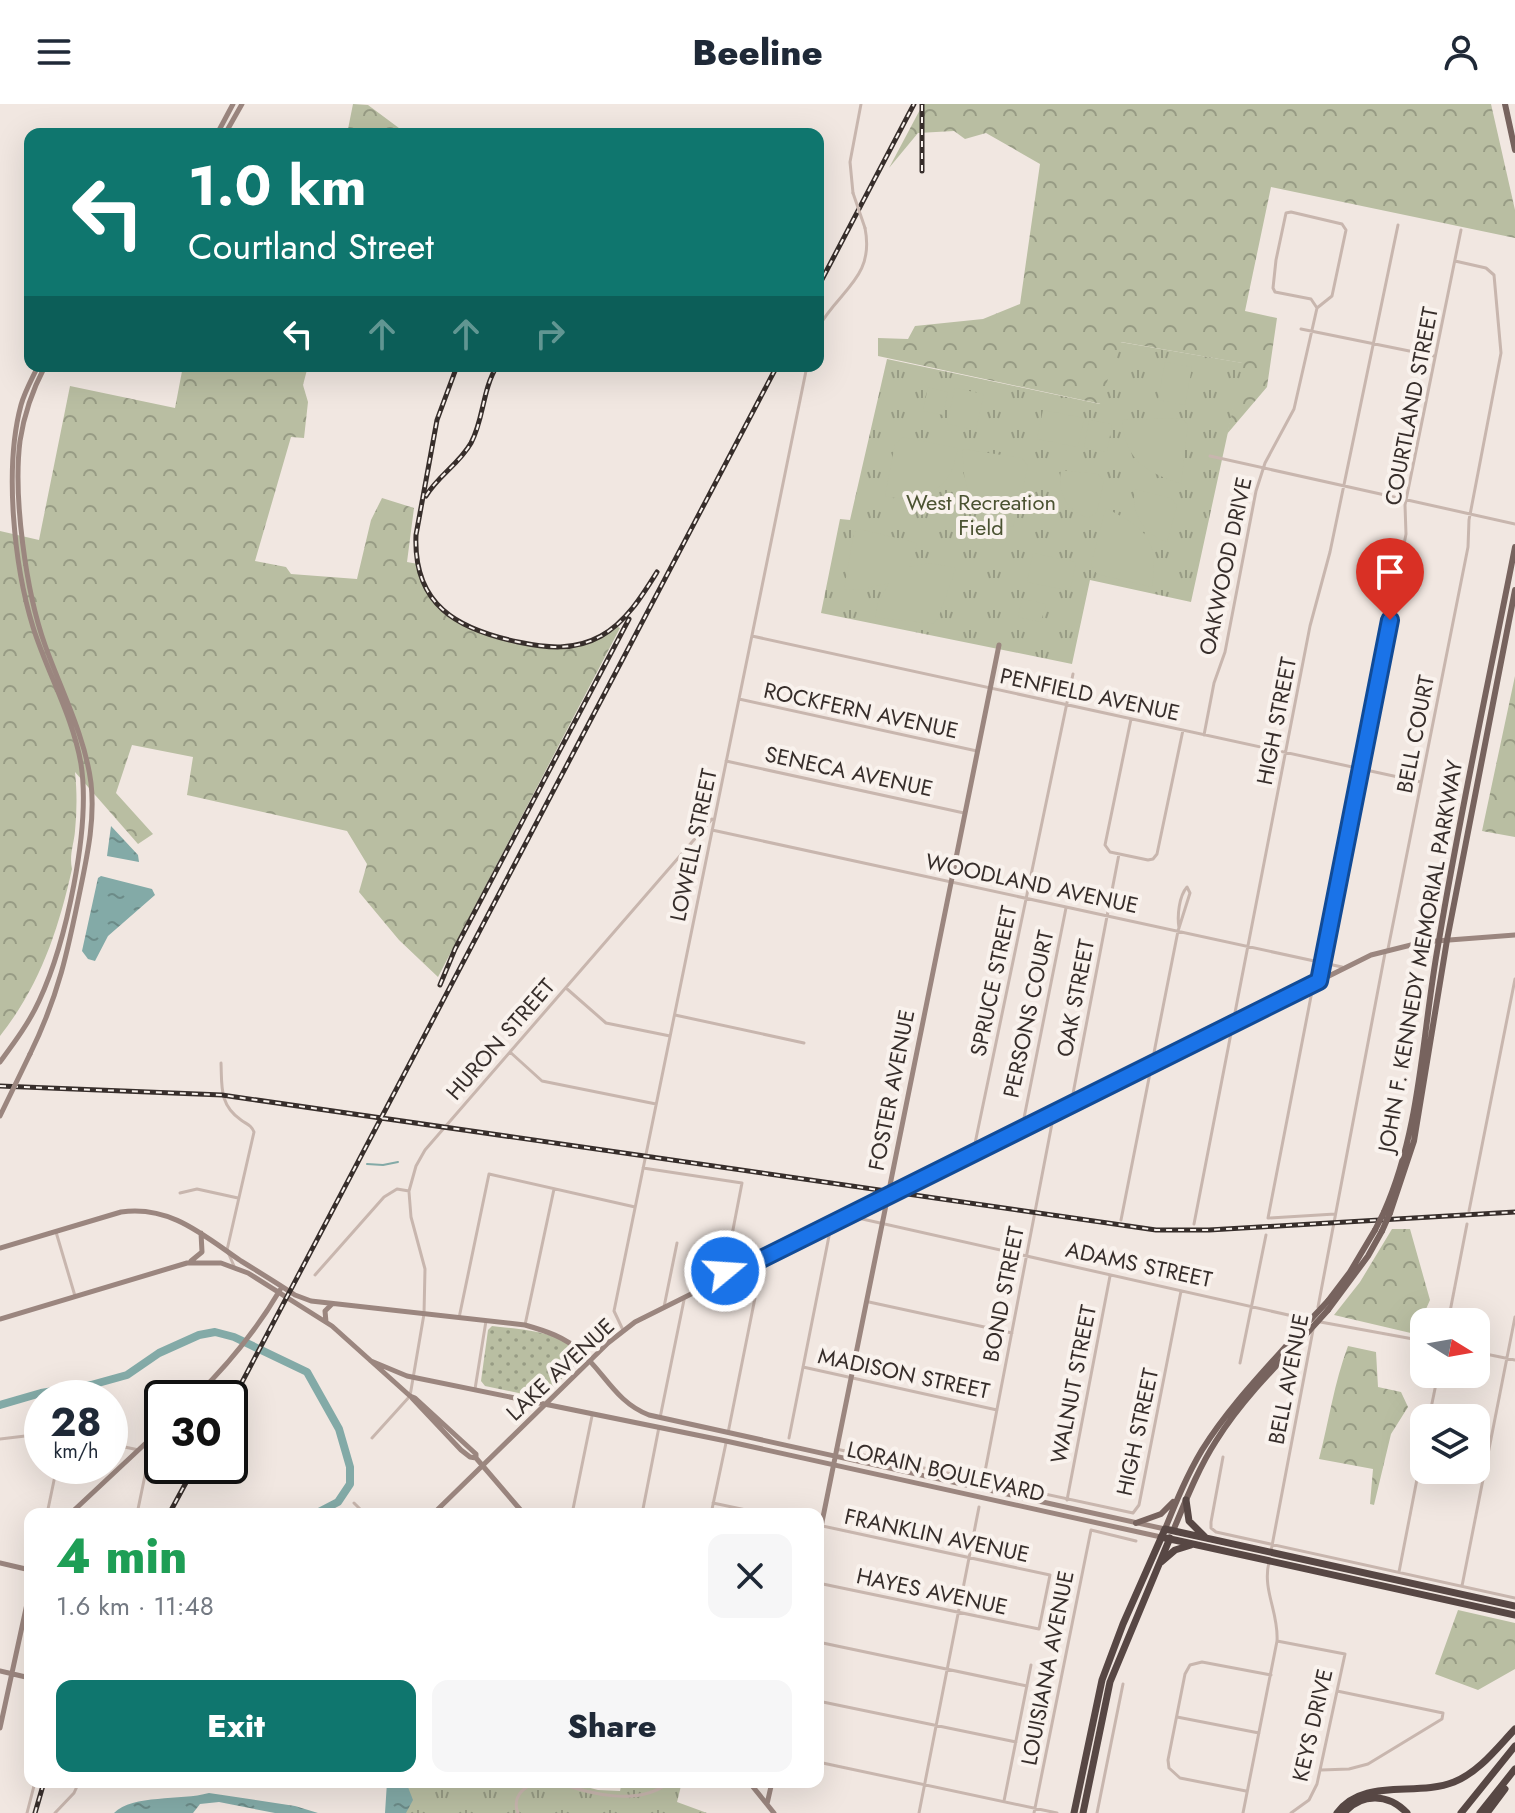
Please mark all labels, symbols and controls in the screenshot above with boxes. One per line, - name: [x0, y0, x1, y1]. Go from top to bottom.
- text: Beeline: [692, 26, 823, 78]
- icon: menu: [32, 30, 76, 74]
- icon: person: [1439, 30, 1483, 74]
- text: 1.0 km: [188, 145, 367, 226]
- icon: left: [56, 160, 160, 264]
- text: Courtland Street: [188, 220, 434, 272]
- street label: COURTLAND STREET: [1376, 303, 1446, 508]
- icon: left: [276, 312, 320, 356]
- icon: ahead: [360, 312, 404, 356]
- icon: ahead: [444, 312, 488, 356]
- icon: right: [528, 312, 572, 356]
- street label: OAKWOOD DRIVE: [1190, 474, 1260, 658]
- park label: West Recreation Field: [906, 486, 1056, 543]
- pin: [1356, 538, 1424, 620]
- icon: arrive: [1368, 550, 1412, 594]
- street label: HIGH STREET: [1248, 654, 1304, 788]
- street label: PENFIELD AVENUE: [997, 659, 1183, 729]
- street label: BELL COURT: [1388, 672, 1442, 796]
- street label: ROCKFERN AVENUE: [761, 674, 961, 746]
- street label: SENECA AVENUE: [762, 738, 936, 804]
- street label: JOHN F. KENNEDY MEMORIAL PARKWAY: [1369, 757, 1470, 1158]
- street label: LOWELL STREET: [661, 765, 725, 924]
- street label: WOODLAND AVENUE: [923, 845, 1141, 921]
- street label: SPRUCE STREET: [961, 902, 1025, 1059]
- street label: PERSONS COURT: [995, 927, 1062, 1101]
- street label: OAK STREET: [1048, 936, 1102, 1060]
- street label: HURON STREET: [438, 971, 562, 1107]
- street label: FOSTER AVENUE: [860, 1007, 922, 1173]
- street label: BOND STREET: [974, 1223, 1032, 1364]
- position arrow: [683, 1229, 767, 1313]
- street label: ADAMS STREET: [1063, 1233, 1216, 1295]
- street label: WALNUT STREET: [1042, 1301, 1104, 1466]
- north arrow: [1410, 1308, 1490, 1388]
- map controls: [1410, 1308, 1490, 1484]
- street label: LAKE AVENUE: [499, 1310, 621, 1428]
- street label: BELL AVENUE: [1260, 1311, 1316, 1447]
- street label: MADISON STREET: [815, 1339, 994, 1407]
- street label: HIGH STREET: [1108, 1365, 1166, 1499]
- speed limit sign: 30: [144, 1380, 248, 1484]
- text: 28: [50, 1393, 102, 1451]
- button: layers: [1410, 1404, 1490, 1484]
- street label: LORAIN BOULEVARD: [844, 1433, 1048, 1509]
- text: km/h: [53, 1437, 99, 1466]
- street label: FRANKLIN AVENUE: [842, 1500, 1032, 1570]
- text: 4 min: [56, 1522, 187, 1591]
- button: close: [708, 1534, 792, 1618]
- street label: HAYES AVENUE: [854, 1559, 1010, 1623]
- street label: LOUISIANA AVENUE: [1012, 1568, 1082, 1768]
- text: 1.6 km · 11:48: [56, 1587, 214, 1625]
- street label: KEYS DRIVE: [1283, 1665, 1341, 1785]
- button: Exit: [56, 1680, 416, 1772]
- button: Share: [432, 1680, 792, 1772]

